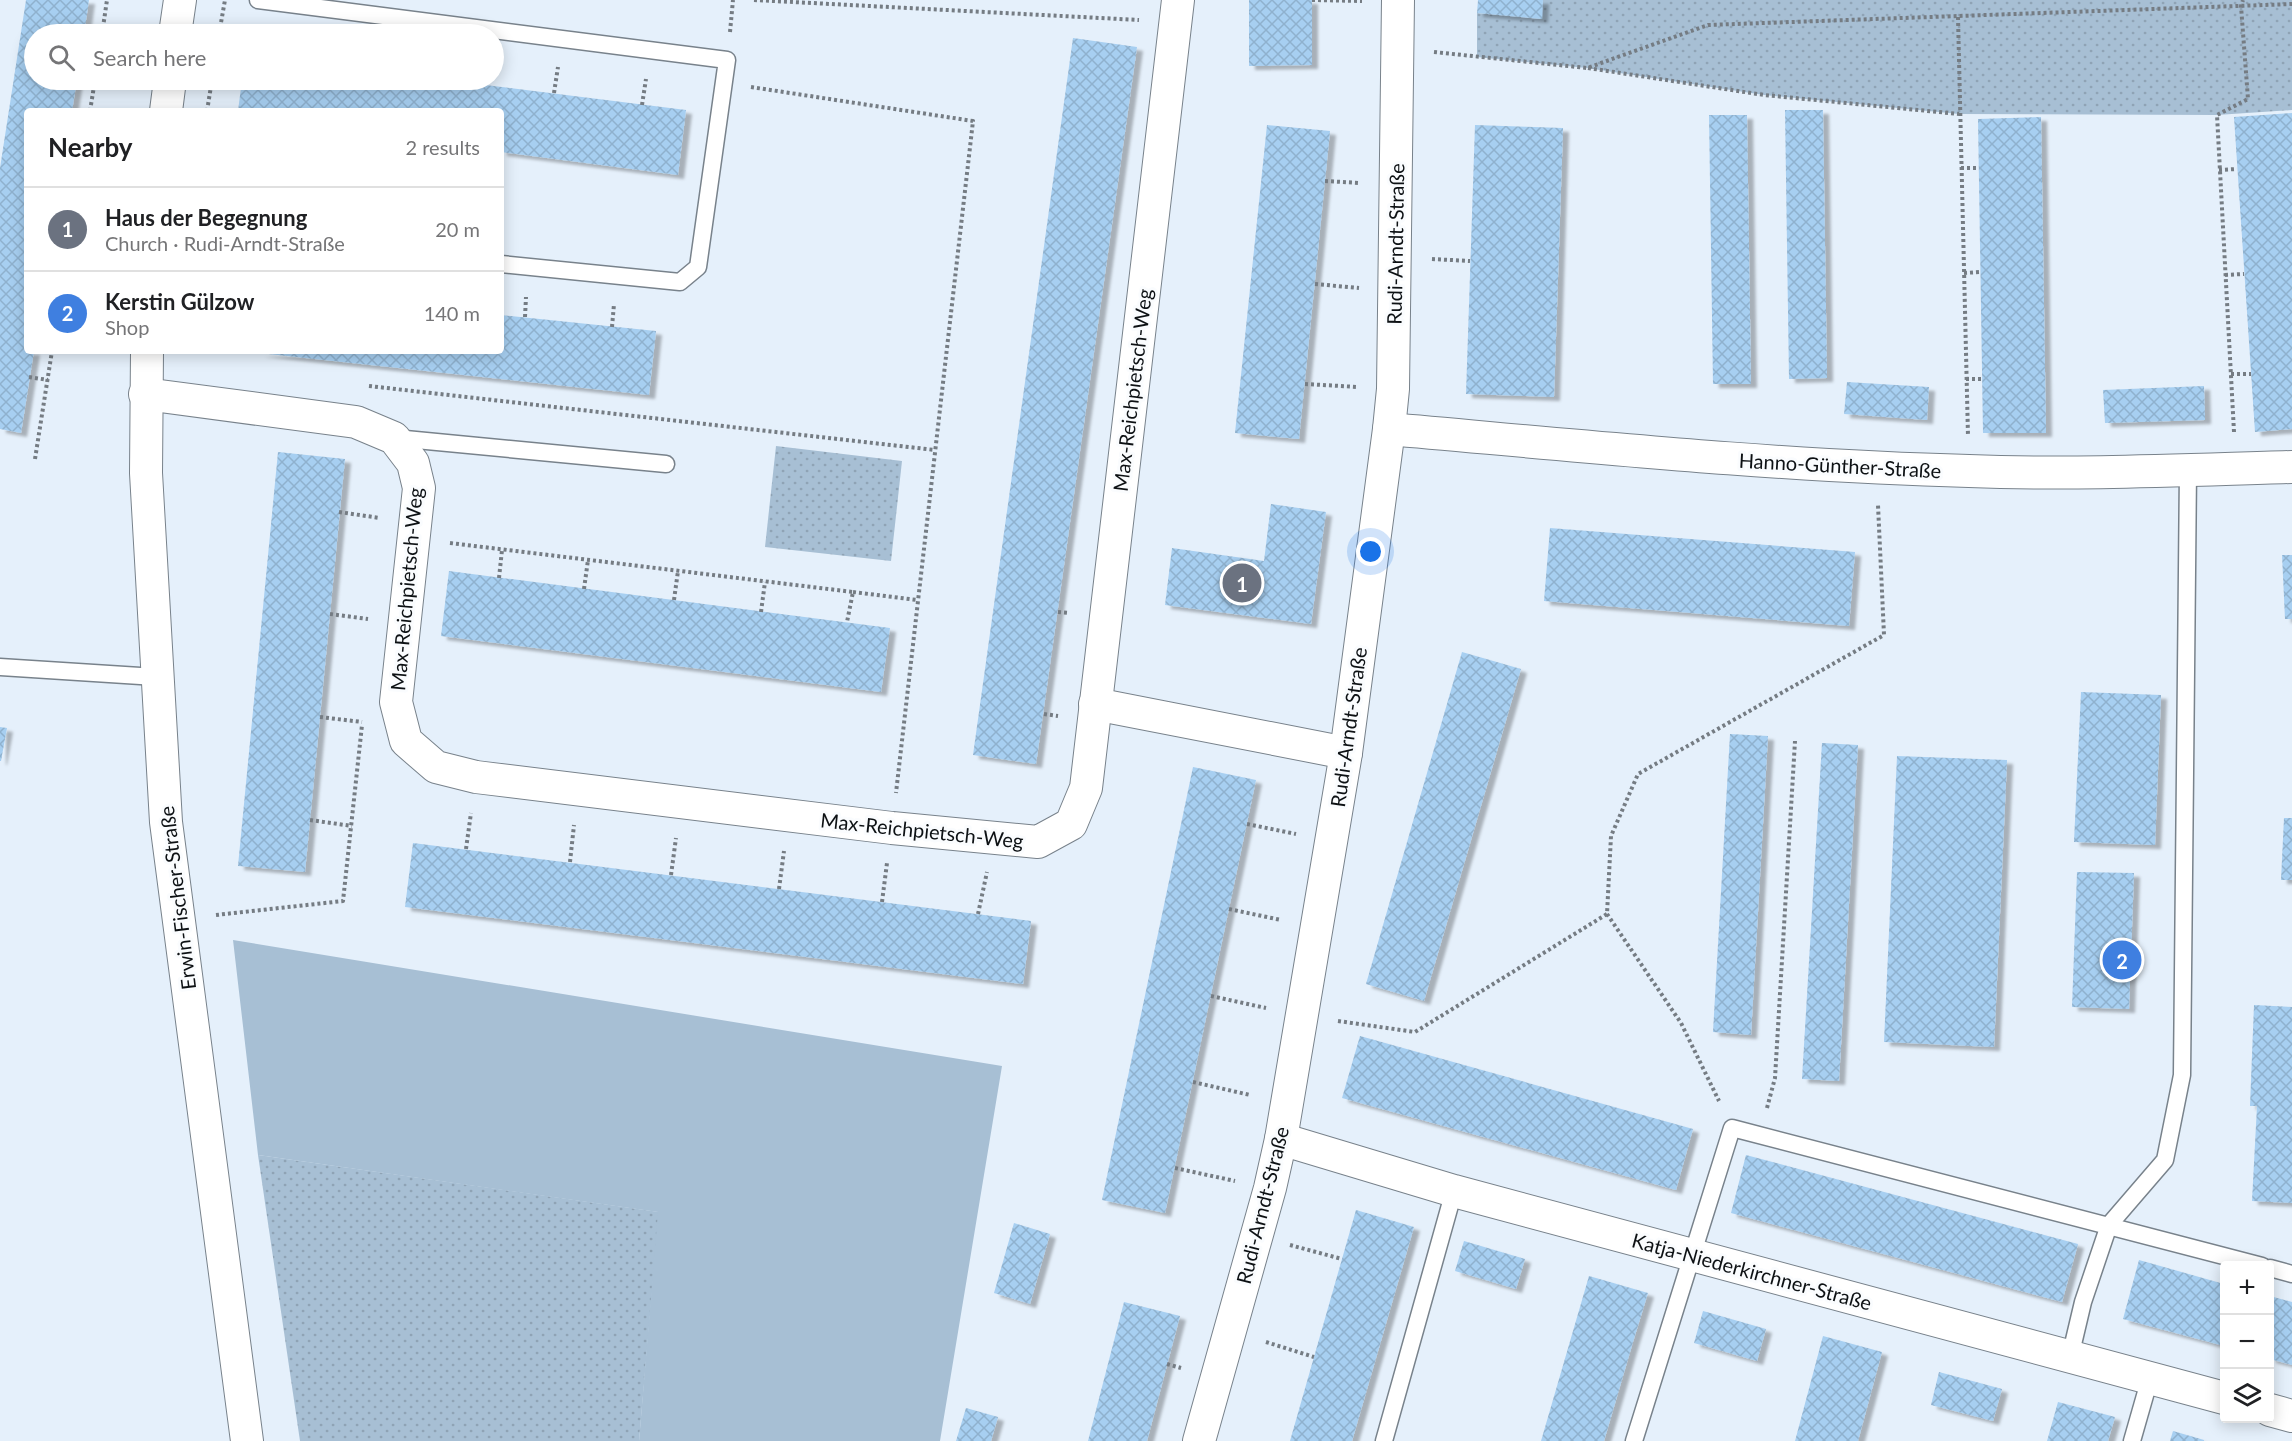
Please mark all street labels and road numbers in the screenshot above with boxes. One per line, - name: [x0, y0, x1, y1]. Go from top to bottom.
- street label: Rudi-Arndt-Straße: [1382, 163, 1408, 325]
- street label: Max-Reichpietsch-Weg: [1108, 287, 1156, 493]
- street label: Hanno-Günther-Straße: [1738, 448, 1942, 482]
- street label: Max-Reichpietsch-Weg: [385, 486, 427, 692]
- street label: Rudi-Arndt-Straße: [1325, 645, 1371, 809]
- street label: Erwin-Fischer-Straße: [154, 805, 200, 991]
- street label: Max-Reichpietsch-Weg: [819, 807, 1025, 853]
- street label: Rudi-Arndt-Straße: [1231, 1124, 1293, 1286]
- street label: Katja-Niederkirchner-Straße: [1629, 1227, 1875, 1315]

